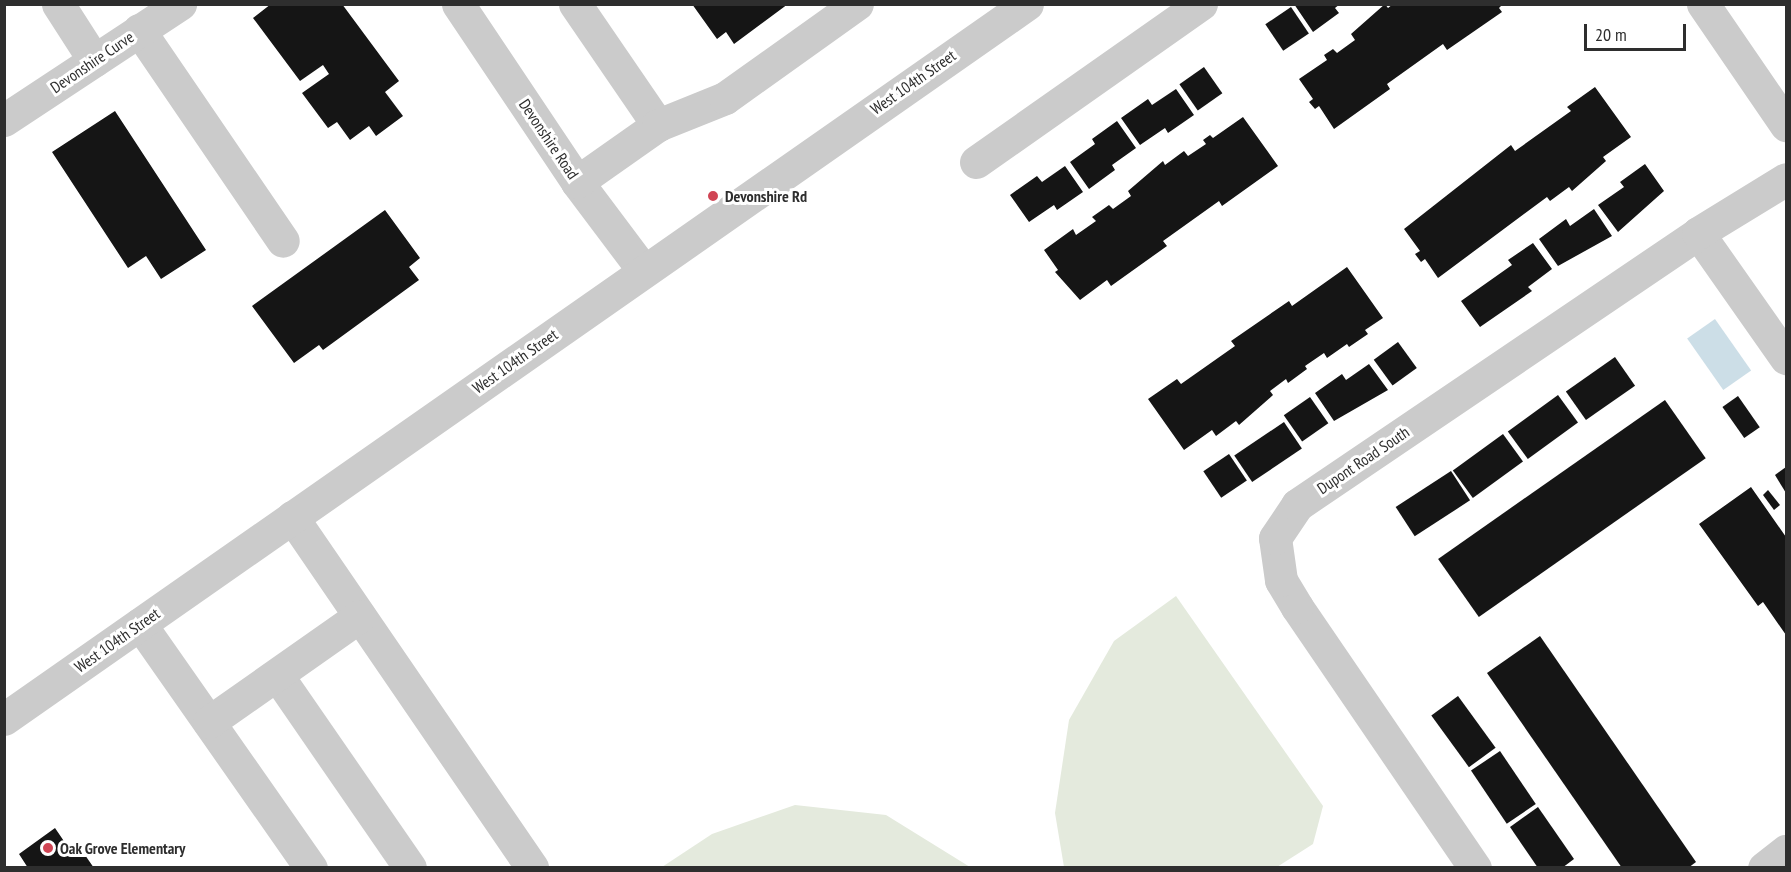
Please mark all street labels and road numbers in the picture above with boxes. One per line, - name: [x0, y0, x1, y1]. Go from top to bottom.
- street label: Devonshire Curve: [47, 27, 137, 97]
- street label: West 104th Street: [867, 46, 959, 118]
- street label: Devonshire Road: [515, 95, 583, 183]
- street label: West 104th Street: [469, 325, 561, 397]
- street label: Dupont Road South: [1313, 422, 1413, 498]
- street label: West 104th Street: [71, 604, 163, 676]

